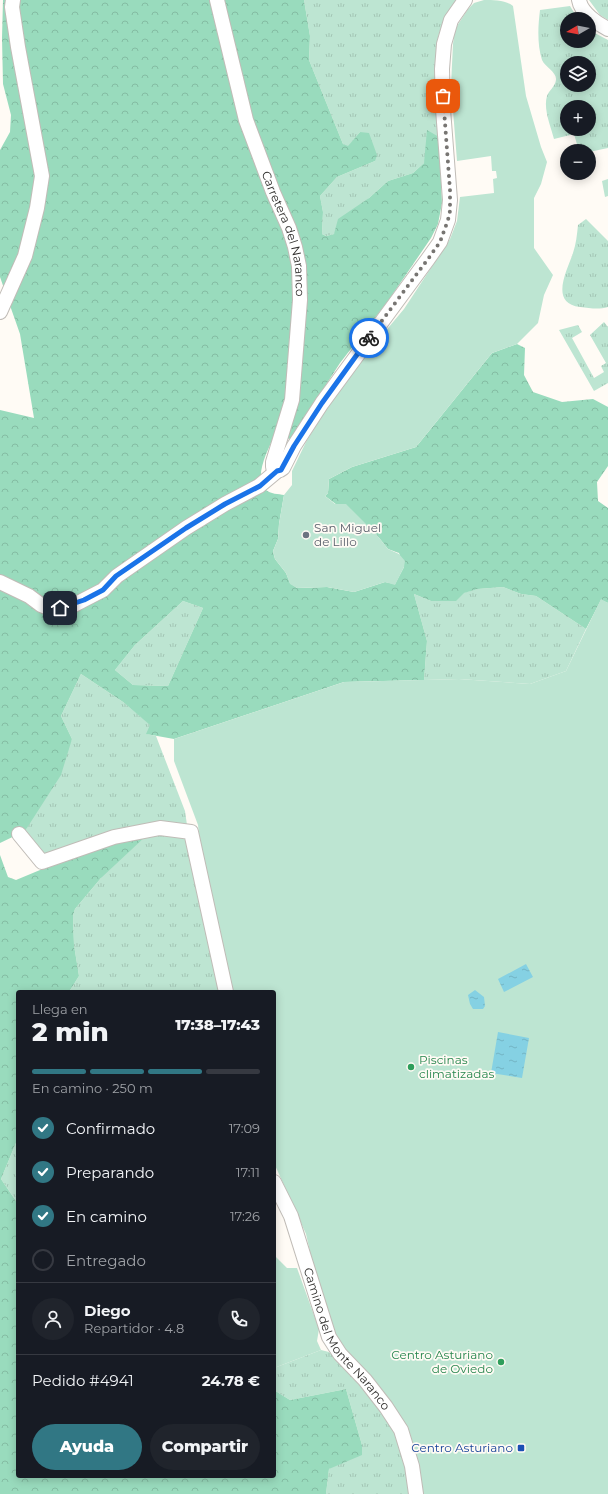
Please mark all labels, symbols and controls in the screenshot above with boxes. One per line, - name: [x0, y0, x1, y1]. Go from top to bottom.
- north arrow: [560, 12, 596, 48]
- map controls: [560, 12, 596, 180]
- button: layers: [560, 56, 596, 92]
- pin: [426, 79, 460, 113]
- icon: bag: [432, 85, 454, 107]
- button: +: [560, 100, 596, 136]
- button: −: [560, 144, 596, 180]
- street label: Carretera del Naranco: [259, 169, 308, 297]
- courier: [349, 318, 389, 358]
- icon: bike: [358, 327, 380, 349]
- place label: San Miguel de Lillo: [314, 520, 381, 549]
- marker: San Miguel de Lillo: [301, 530, 311, 540]
- pin: [43, 591, 77, 625]
- icon: home: [49, 597, 71, 619]
- text: Llega en: [32, 1001, 88, 1017]
- text: 17:38–17:43: [175, 1015, 260, 1034]
- text: 2 min: [32, 1016, 109, 1048]
- place label: Piscinas climatizadas: [419, 1052, 494, 1081]
- marker: Piscinas climatizadas: [406, 1062, 416, 1072]
- text: En camino · 250 m: [32, 1080, 153, 1096]
- icon: check: [32, 1117, 54, 1139]
- text: Confirmado: [66, 1119, 155, 1138]
- text: 17:09: [229, 1120, 260, 1136]
- icon: check: [32, 1161, 54, 1183]
- text: Preparando: [66, 1163, 154, 1182]
- text: 17:11: [236, 1164, 260, 1180]
- icon: check: [32, 1205, 54, 1227]
- text: En camino: [66, 1207, 147, 1226]
- text: 17:26: [230, 1208, 260, 1224]
- text: Entregado: [66, 1251, 146, 1270]
- street label: Camino del Monte Naranco: [301, 1266, 394, 1413]
- button: person: [32, 1298, 74, 1340]
- button: phone: [218, 1298, 260, 1340]
- text: Diego: [84, 1301, 131, 1320]
- text: Repartidor · 4.8: [84, 1320, 184, 1336]
- place label: Centro Asturiano de Oviedo: [391, 1347, 493, 1376]
- marker: Centro Asturiano de Oviedo: [496, 1357, 506, 1367]
- text: Pedido #4941: [32, 1371, 134, 1390]
- text: 24.78 €: [202, 1371, 260, 1390]
- button: Ayuda: [32, 1424, 142, 1470]
- button: Compartir: [150, 1424, 260, 1470]
- place label: Centro Asturiano: [411, 1440, 513, 1455]
- marker: Centro Asturiano: [516, 1443, 526, 1453]

